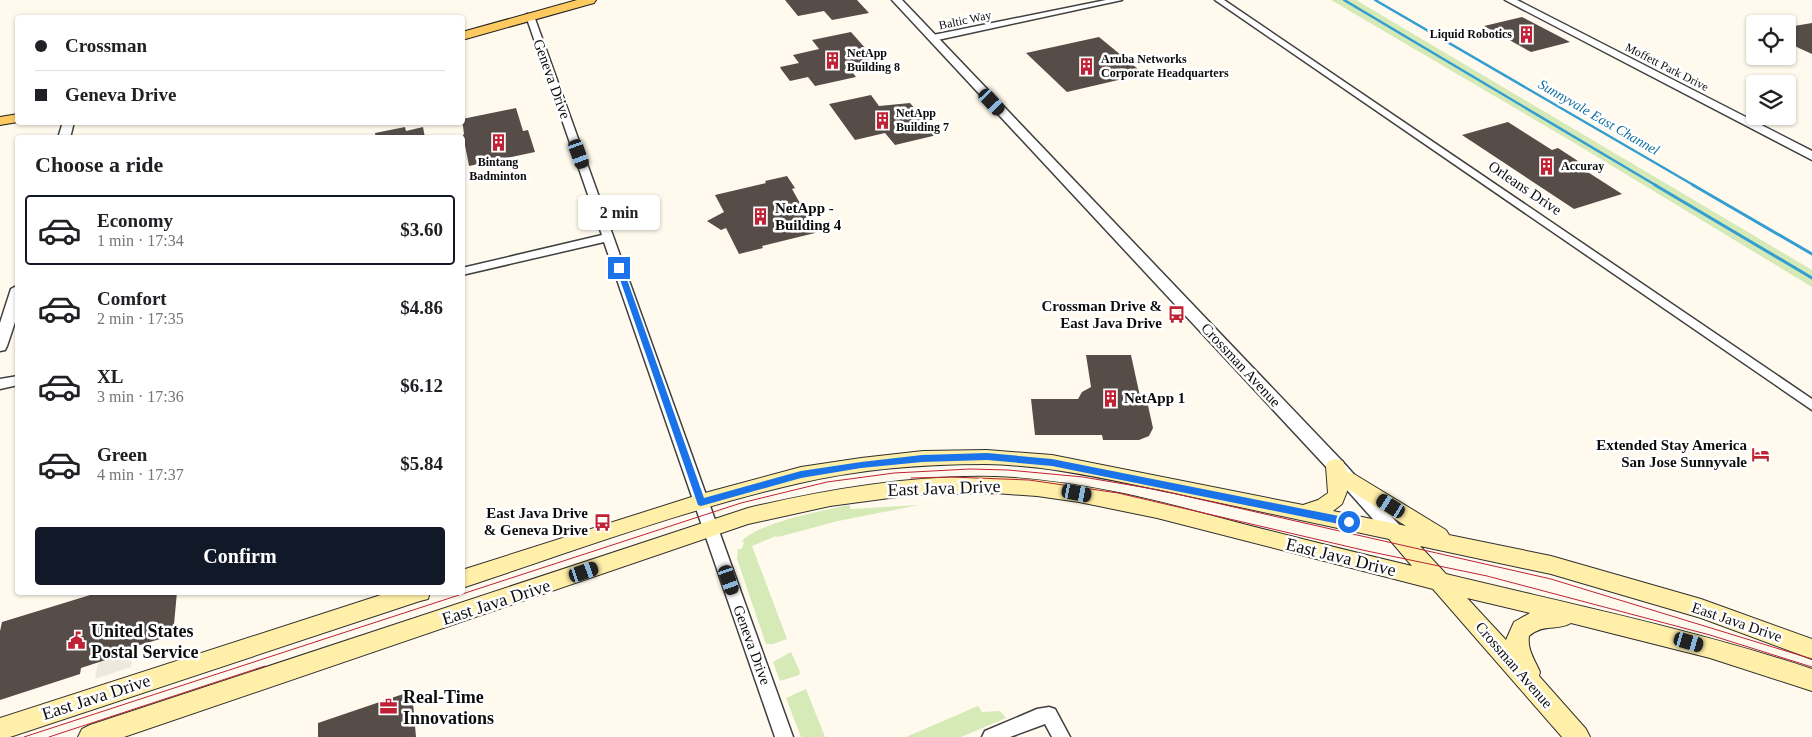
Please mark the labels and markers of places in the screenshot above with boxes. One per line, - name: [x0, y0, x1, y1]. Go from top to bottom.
- building icon: Liquid Robotics: [1516, 24, 1536, 44]
- place label: Liquid Robotics: [1430, 27, 1512, 41]
- place label: NetApp Building 8: [847, 46, 900, 74]
- building icon: NetApp Building 8: [823, 50, 843, 70]
- place label: Aruba Networks Corporate Headquarters: [1101, 52, 1229, 80]
- building icon: Aruba Networks Corporate Headquarters: [1077, 56, 1097, 76]
- place label: NetApp Building 7: [896, 106, 949, 134]
- building icon: NetApp Building 7: [872, 110, 892, 130]
- building icon: Bintang Badminton: [488, 133, 508, 153]
- place label: Bintang Badminton: [469, 155, 527, 183]
- building icon: Accuray: [1537, 156, 1557, 176]
- place label: Accuray: [1561, 159, 1604, 173]
- place label: NetApp - Building 4: [775, 200, 842, 233]
- building icon: NetApp - Building 4: [751, 207, 771, 227]
- place label: Crossman Drive & East Java Drive: [1041, 298, 1162, 331]
- bus stop icon: Crossman Drive & East Java Drive: [1166, 305, 1186, 325]
- building icon: NetApp 1: [1100, 388, 1120, 408]
- place label: NetApp 1: [1124, 390, 1185, 406]
- place label: Extended Stay America San Jose Sunnyvale: [1596, 437, 1747, 470]
- hotel icon: Extended Stay America San Jose Sunnyvale: [1751, 444, 1771, 464]
- place label: East Java Drive & Geneva Drive: [484, 505, 588, 538]
- bus stop icon: East Java Drive & Geneva Drive: [592, 512, 612, 532]
- place label: United States Postal Service: [91, 621, 198, 662]
- public building icon: United States Postal Service: [67, 631, 87, 651]
- place label: Real-Time Innovations: [403, 687, 494, 728]
- office icon: Real-Time Innovations: [379, 697, 399, 717]

